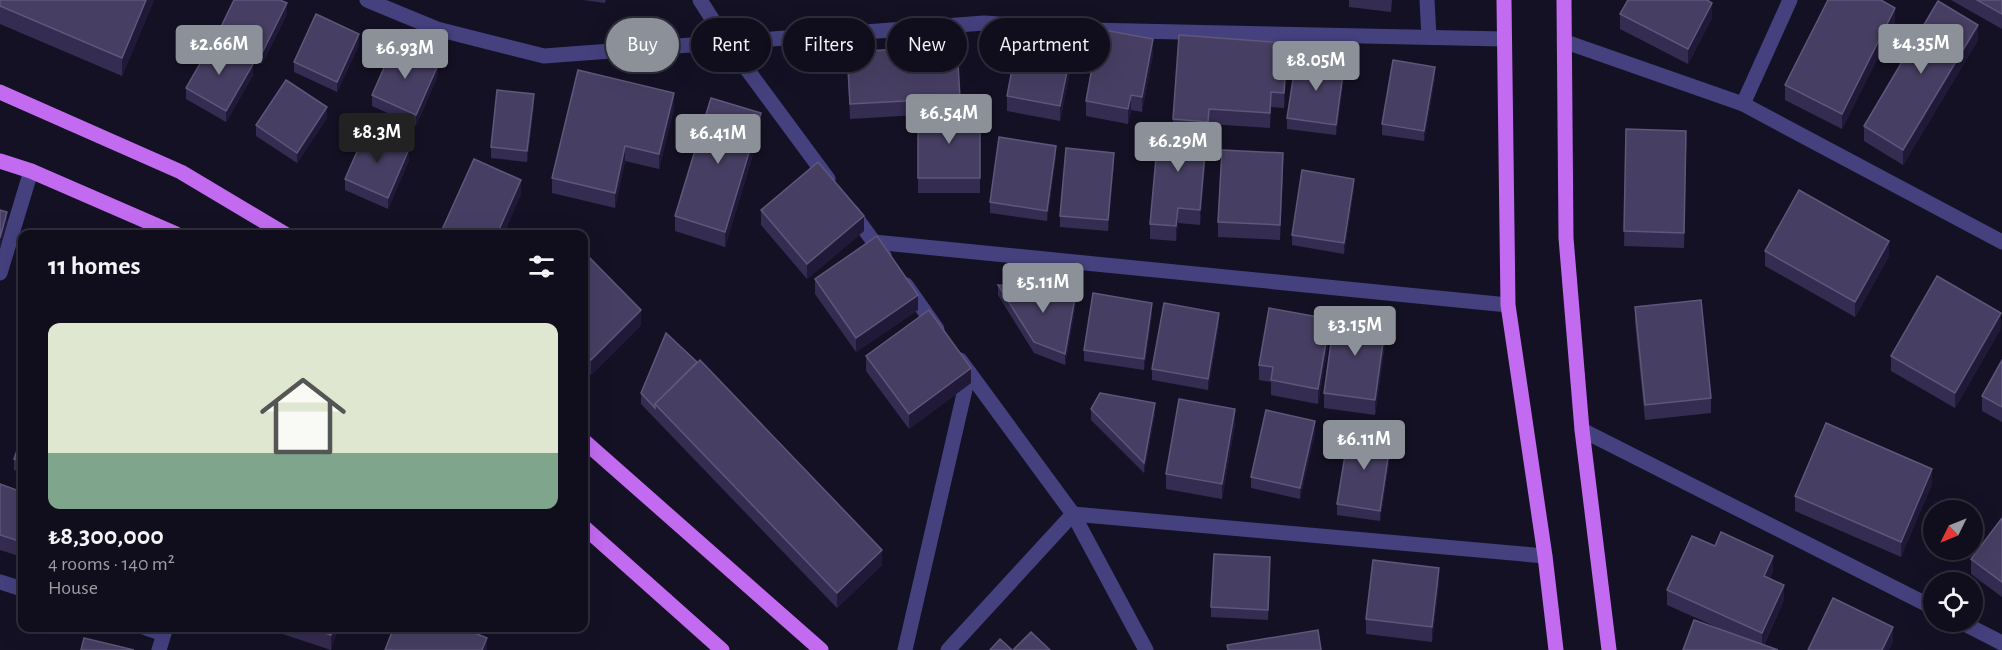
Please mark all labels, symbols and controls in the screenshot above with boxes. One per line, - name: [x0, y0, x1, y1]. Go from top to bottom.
- chip: Buy: [606, 18, 679, 72]
- chip: Rent: [691, 18, 771, 72]
- chip: Filters: [783, 18, 875, 72]
- chip: New: [887, 18, 967, 72]
- chip: Apartment: [979, 18, 1110, 72]
- pin: ₺4.35M: [1872, 24, 1970, 75]
- pin: ₺2.66M: [170, 25, 268, 76]
- pin: ₺6.93M: [356, 29, 454, 80]
- text: ₺4.35M: [1892, 33, 1950, 53]
- text: ₺2.66M: [190, 34, 248, 54]
- text: ₺6.93M: [376, 38, 434, 58]
- pin: ₺8.05M: [1267, 41, 1365, 92]
- text: ₺8.05M: [1287, 50, 1345, 70]
- pin: ₺6.54M: [900, 94, 998, 145]
- text: ₺6.54M: [920, 103, 978, 123]
- pin: ₺8.3M: [335, 113, 419, 164]
- pin: ₺6.41M: [669, 114, 767, 165]
- text: ₺8.3M: [353, 122, 401, 142]
- pin: ₺6.29M: [1129, 122, 1227, 173]
- text: ₺6.41M: [690, 123, 746, 143]
- text: ₺6.29M: [1149, 131, 1207, 151]
- icon: filters: [525, 250, 558, 283]
- text: 11 homes: [48, 253, 140, 279]
- pin: ₺5.11M: [994, 263, 1092, 314]
- text: ₺5.11M: [1017, 272, 1069, 292]
- pin: ₺3.15M: [1306, 306, 1404, 357]
- text: ₺3.15M: [1328, 315, 1382, 335]
- icon: home: [249, 362, 357, 470]
- pin: ₺6.11M: [1315, 420, 1413, 471]
- text: ₺6.11M: [1337, 429, 1391, 449]
- north arrow: [1923, 500, 1983, 560]
- map controls: [1923, 500, 1983, 632]
- text: ₺8,300,000: [48, 523, 164, 549]
- text: 4 rooms · 140 m²: [48, 554, 175, 574]
- button: locate: [1923, 572, 1983, 632]
- text: House: [48, 578, 98, 598]

